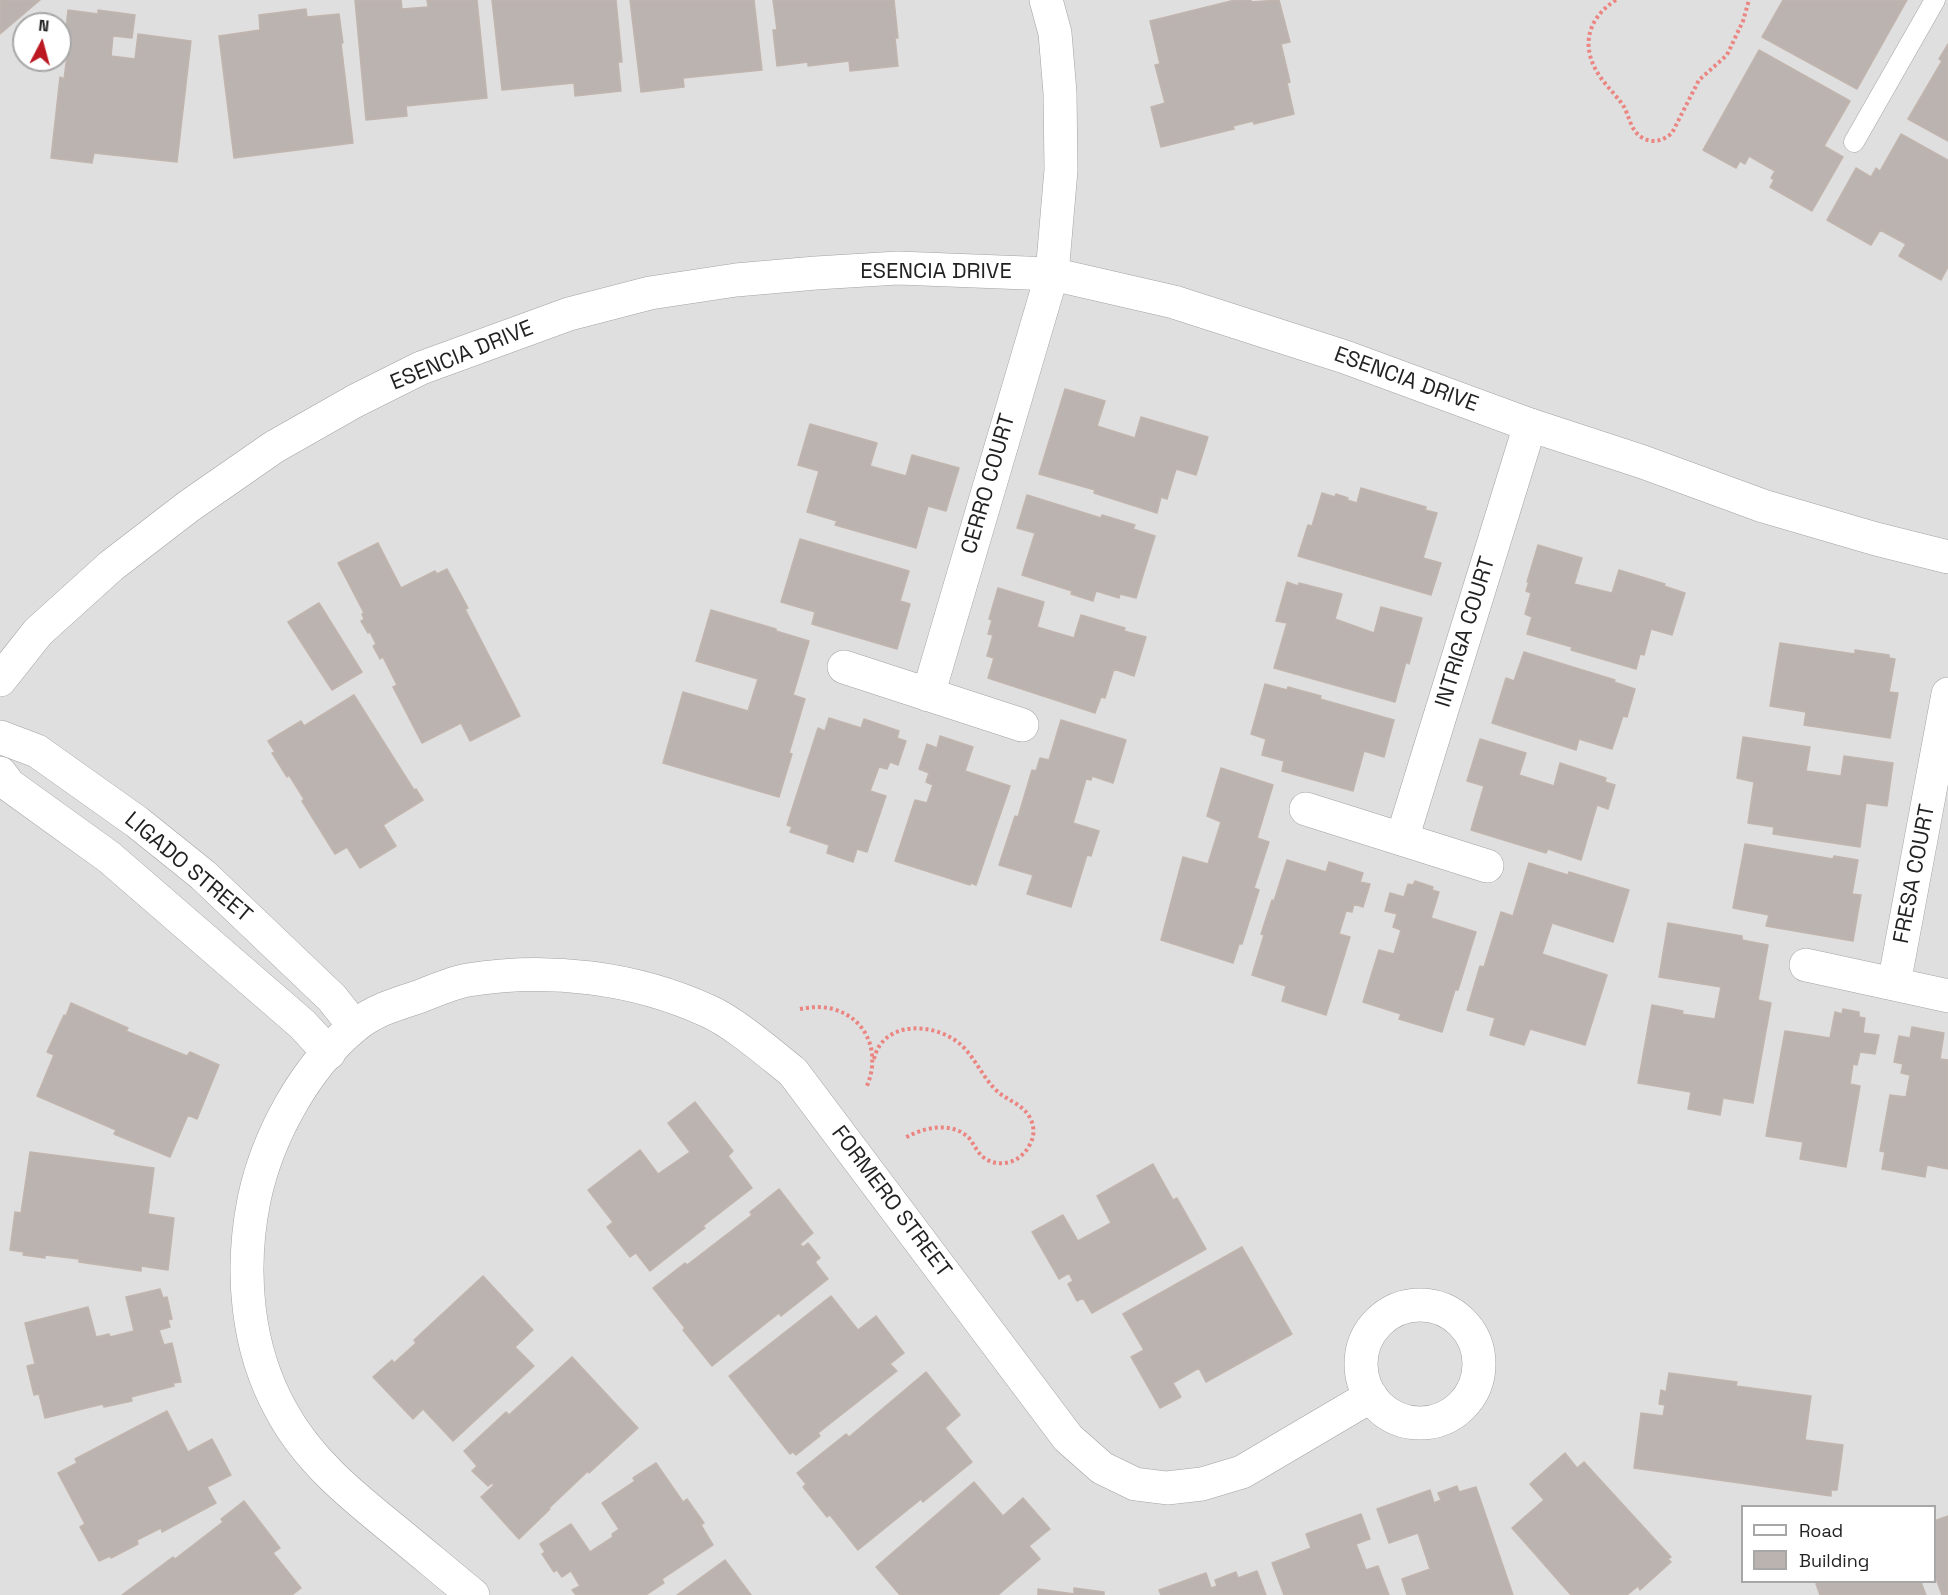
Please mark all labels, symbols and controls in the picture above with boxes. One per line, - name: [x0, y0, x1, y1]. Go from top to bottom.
- north arrow: [12, 12, 72, 72]
- text: N: [37, 15, 50, 37]
- street label: ESENCIA DRIVE: [860, 259, 1012, 285]
- street label: ESENCIA DRIVE: [387, 315, 537, 397]
- street label: ESENCIA DRIVE: [1330, 342, 1482, 418]
- street label: CERRO COURT: [956, 411, 1022, 557]
- street label: INTRIGA COURT: [1431, 553, 1501, 711]
- street label: FRESA COURT: [1889, 802, 1941, 946]
- street label: LIGADO STREET: [119, 807, 257, 929]
- street label: FORMERO STREET: [825, 1121, 957, 1283]
- legend: [1741, 1505, 1936, 1583]
- text: Road: [1799, 1519, 1843, 1542]
- text: Building: [1799, 1549, 1869, 1572]

